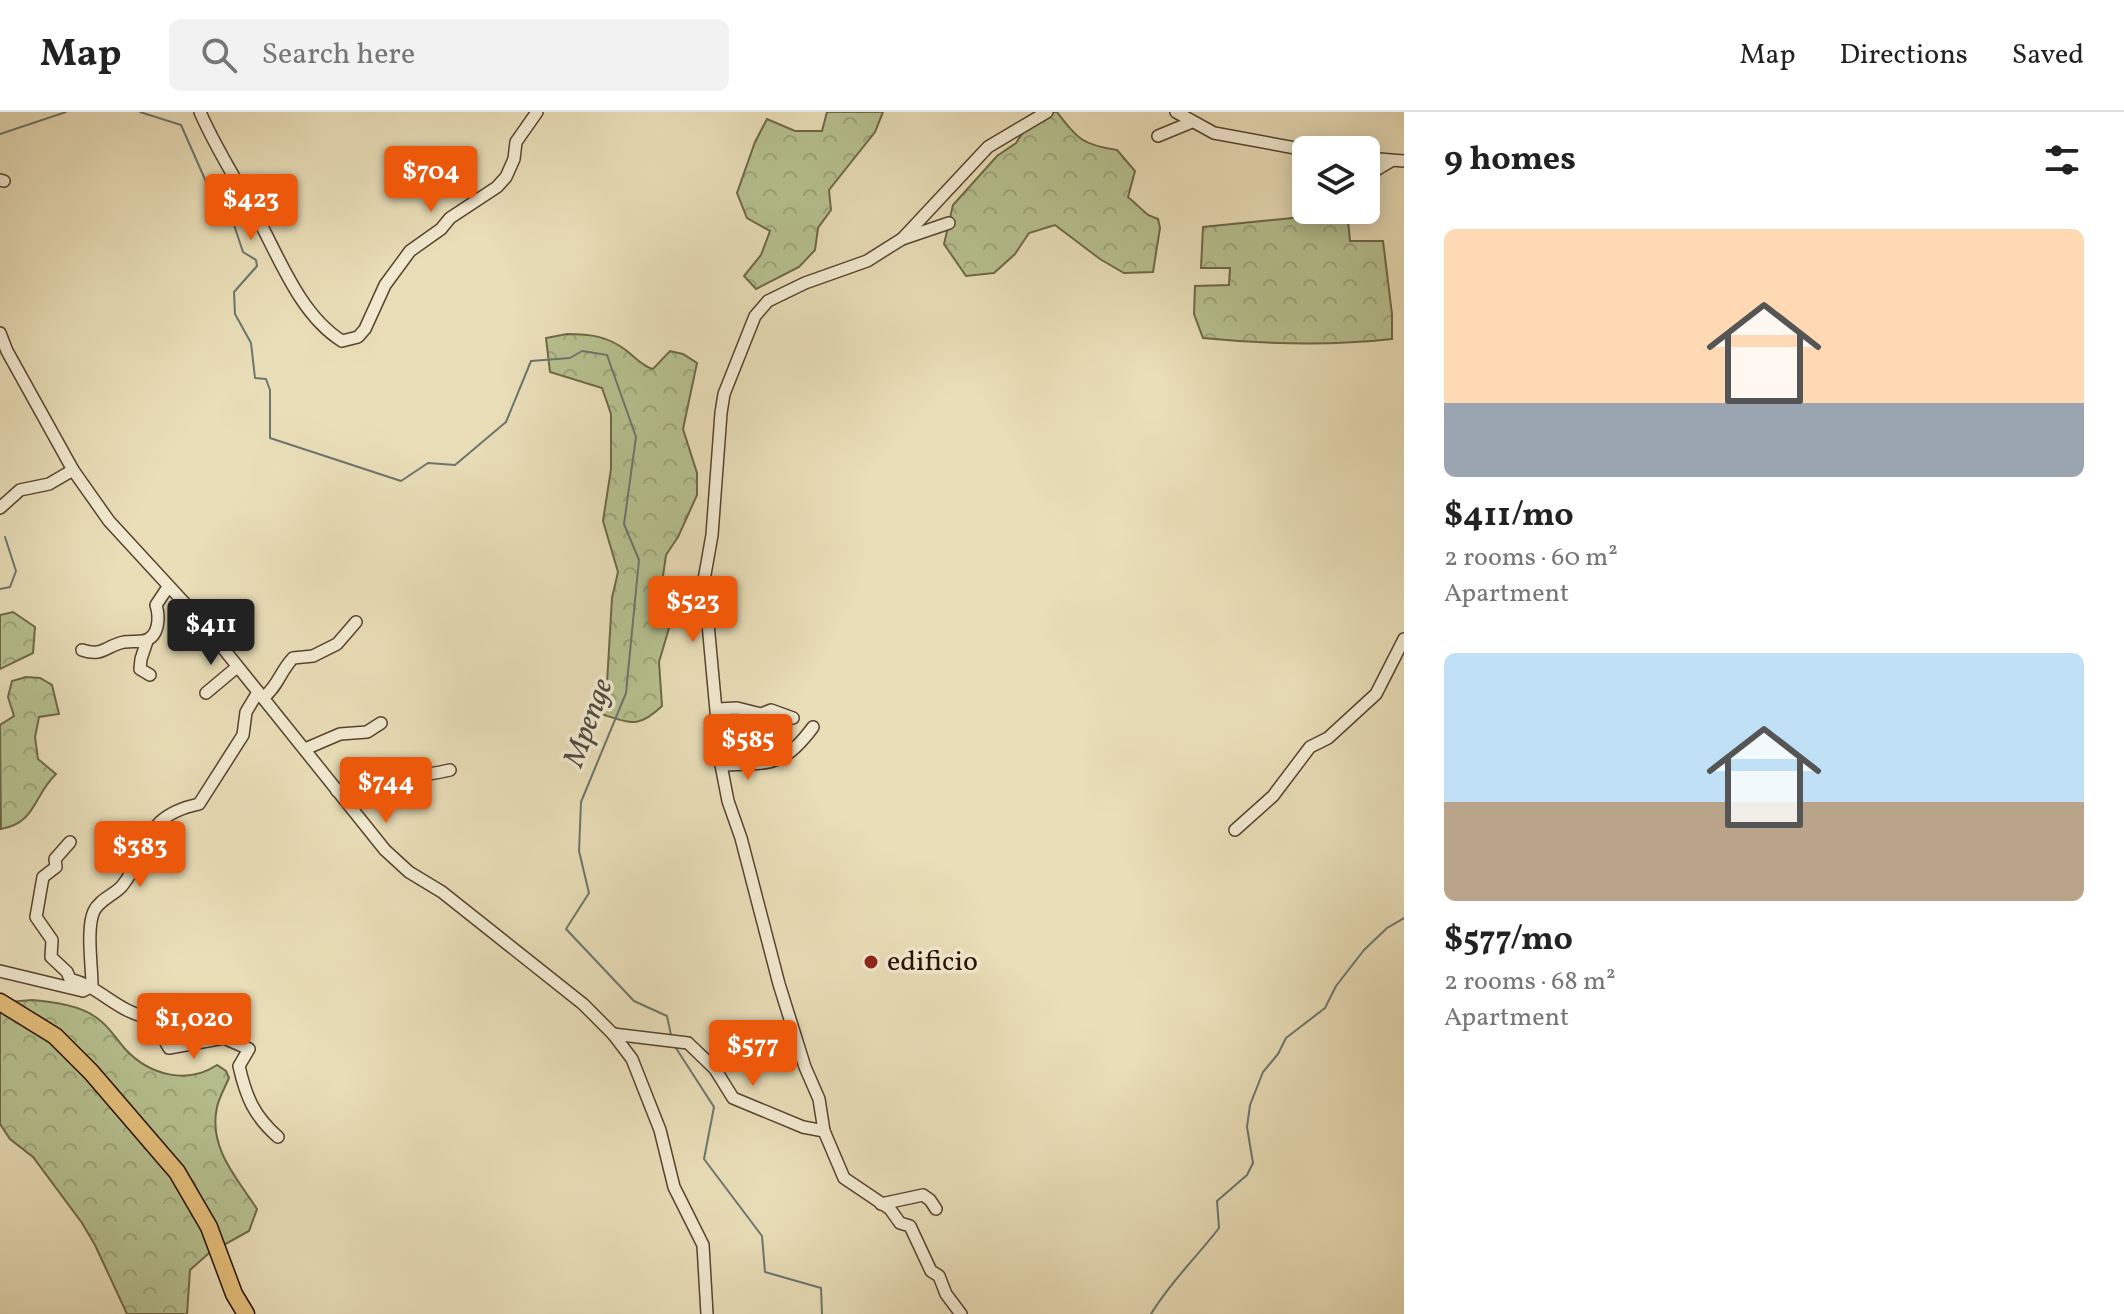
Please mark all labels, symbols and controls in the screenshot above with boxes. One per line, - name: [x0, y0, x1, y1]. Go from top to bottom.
- search box: [169, 19, 729, 91]
- text: Map: [40, 29, 121, 82]
- icon: search: [197, 33, 241, 77]
- text: Search here: [261, 34, 415, 76]
- text: Map: [1740, 36, 1796, 75]
- text: Directions: [1840, 36, 1968, 75]
- text: Saved: [2012, 36, 2084, 75]
- map controls: [1292, 136, 1380, 224]
- button: layers: [1292, 136, 1380, 224]
- text: 9 homes: [1444, 137, 1576, 184]
- icon: filters: [2040, 138, 2084, 182]
- pin: $704: [384, 146, 478, 214]
- text: $704: [402, 154, 460, 190]
- pin: $423: [204, 174, 298, 242]
- text: $423: [223, 182, 279, 218]
- icon: home: [1692, 281, 1836, 425]
- text: $411/mo: [1444, 493, 1574, 540]
- text: 2 rooms · 60 m²: [1444, 540, 1618, 576]
- pin: $523: [646, 576, 740, 644]
- text: Apartment: [1444, 576, 1569, 612]
- text: $523: [666, 584, 720, 620]
- pin: $411: [164, 599, 258, 667]
- text: $411: [185, 607, 237, 643]
- water label: Mpenge: [553, 673, 624, 774]
- icon: home: [1692, 705, 1836, 849]
- pin: $585: [701, 714, 795, 782]
- text: $585: [721, 722, 775, 758]
- pin: $744: [339, 757, 433, 825]
- text: $744: [358, 765, 414, 801]
- pin: $383: [93, 821, 187, 889]
- text: $383: [112, 829, 168, 865]
- text: $577/mo: [1444, 917, 1573, 964]
- place label: edificio: [887, 943, 978, 982]
- marker: edificio: [862, 953, 880, 971]
- text: 2 rooms · 68 m²: [1444, 964, 1616, 1000]
- pin: $1,020: [129, 993, 259, 1061]
- text: Apartment: [1444, 1000, 1569, 1036]
- text: $1,020: [155, 1001, 233, 1037]
- pin: $577: [706, 1020, 800, 1088]
- text: $577: [727, 1028, 779, 1064]

